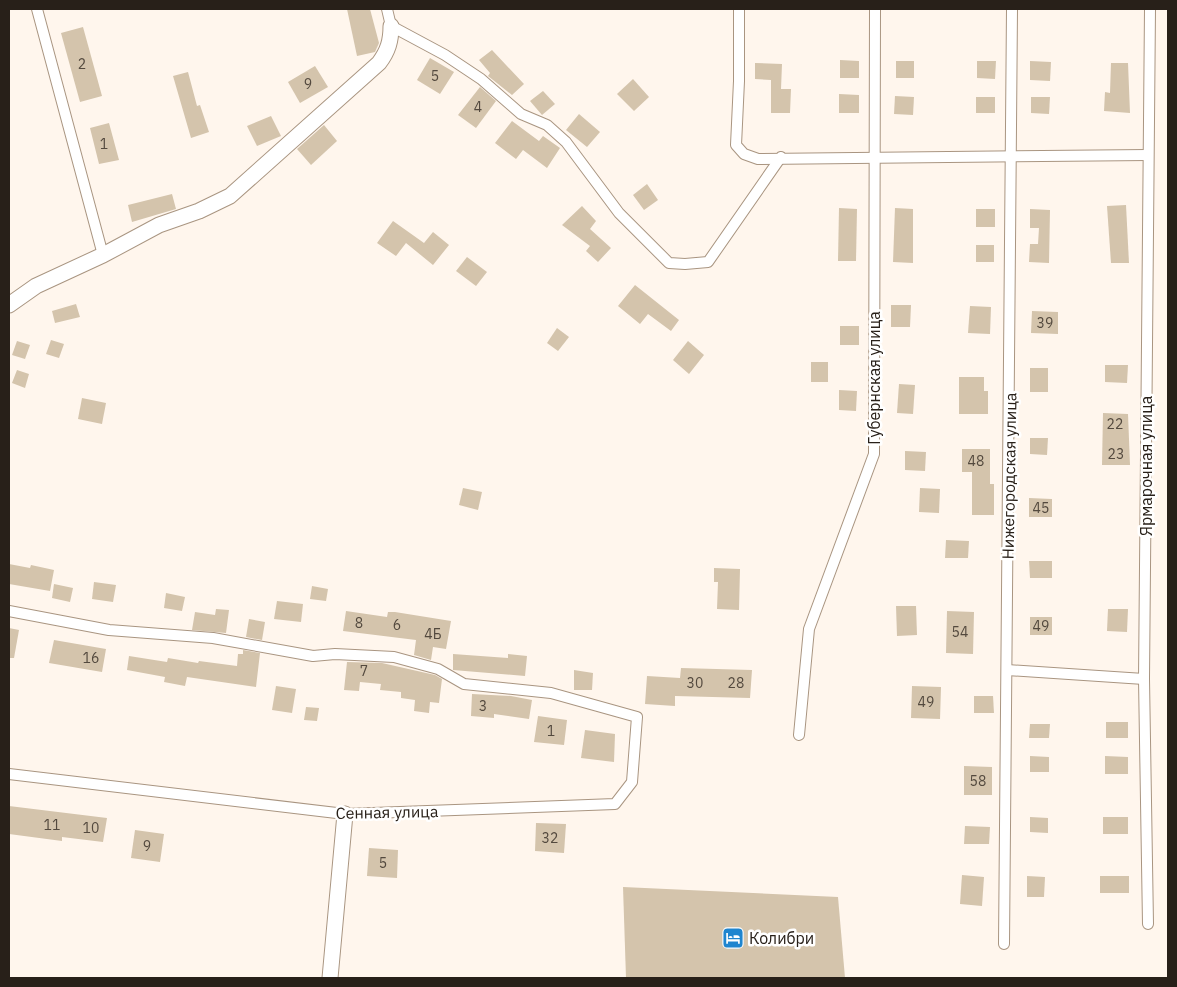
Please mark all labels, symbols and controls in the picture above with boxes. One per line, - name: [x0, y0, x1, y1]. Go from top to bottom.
- house number: 2: [78, 55, 86, 73]
- house number: 5: [431, 67, 439, 85]
- house number: 9: [304, 75, 312, 93]
- house number: 4: [474, 98, 482, 116]
- house number: 1: [100, 135, 108, 153]
- street label: Губернская улица: [864, 311, 884, 445]
- house number: 39: [1037, 314, 1053, 332]
- street label: Нижегородская улица: [998, 392, 1020, 560]
- street label: Ярмарочная улица: [1136, 395, 1156, 536]
- house number: 22: [1107, 415, 1123, 433]
- house number: 23: [1108, 445, 1124, 463]
- house number: 48: [968, 452, 984, 470]
- house number: 45: [1033, 499, 1049, 517]
- house number: 8: [355, 614, 363, 632]
- house number: 6: [393, 616, 401, 634]
- house number: 49: [1033, 617, 1049, 635]
- house number: 54: [952, 623, 968, 641]
- house number: 4Б: [424, 625, 442, 643]
- house number: 16: [83, 649, 99, 667]
- house number: 7: [360, 662, 368, 680]
- house number: 30: [687, 674, 703, 692]
- house number: 28: [728, 674, 744, 692]
- house number: 49: [918, 693, 934, 711]
- house number: 3: [479, 697, 487, 715]
- house number: 1: [547, 722, 555, 740]
- house number: 58: [970, 772, 986, 790]
- street label: Сенная улица: [335, 801, 439, 823]
- house number: 11: [44, 816, 60, 834]
- house number: 10: [83, 819, 99, 837]
- house number: 32: [542, 829, 558, 847]
- house number: 9: [143, 837, 151, 855]
- house number: 5: [379, 854, 387, 872]
- hotel icon: Колибри: [721, 926, 745, 950]
- place label: Колибри: [749, 928, 814, 948]

